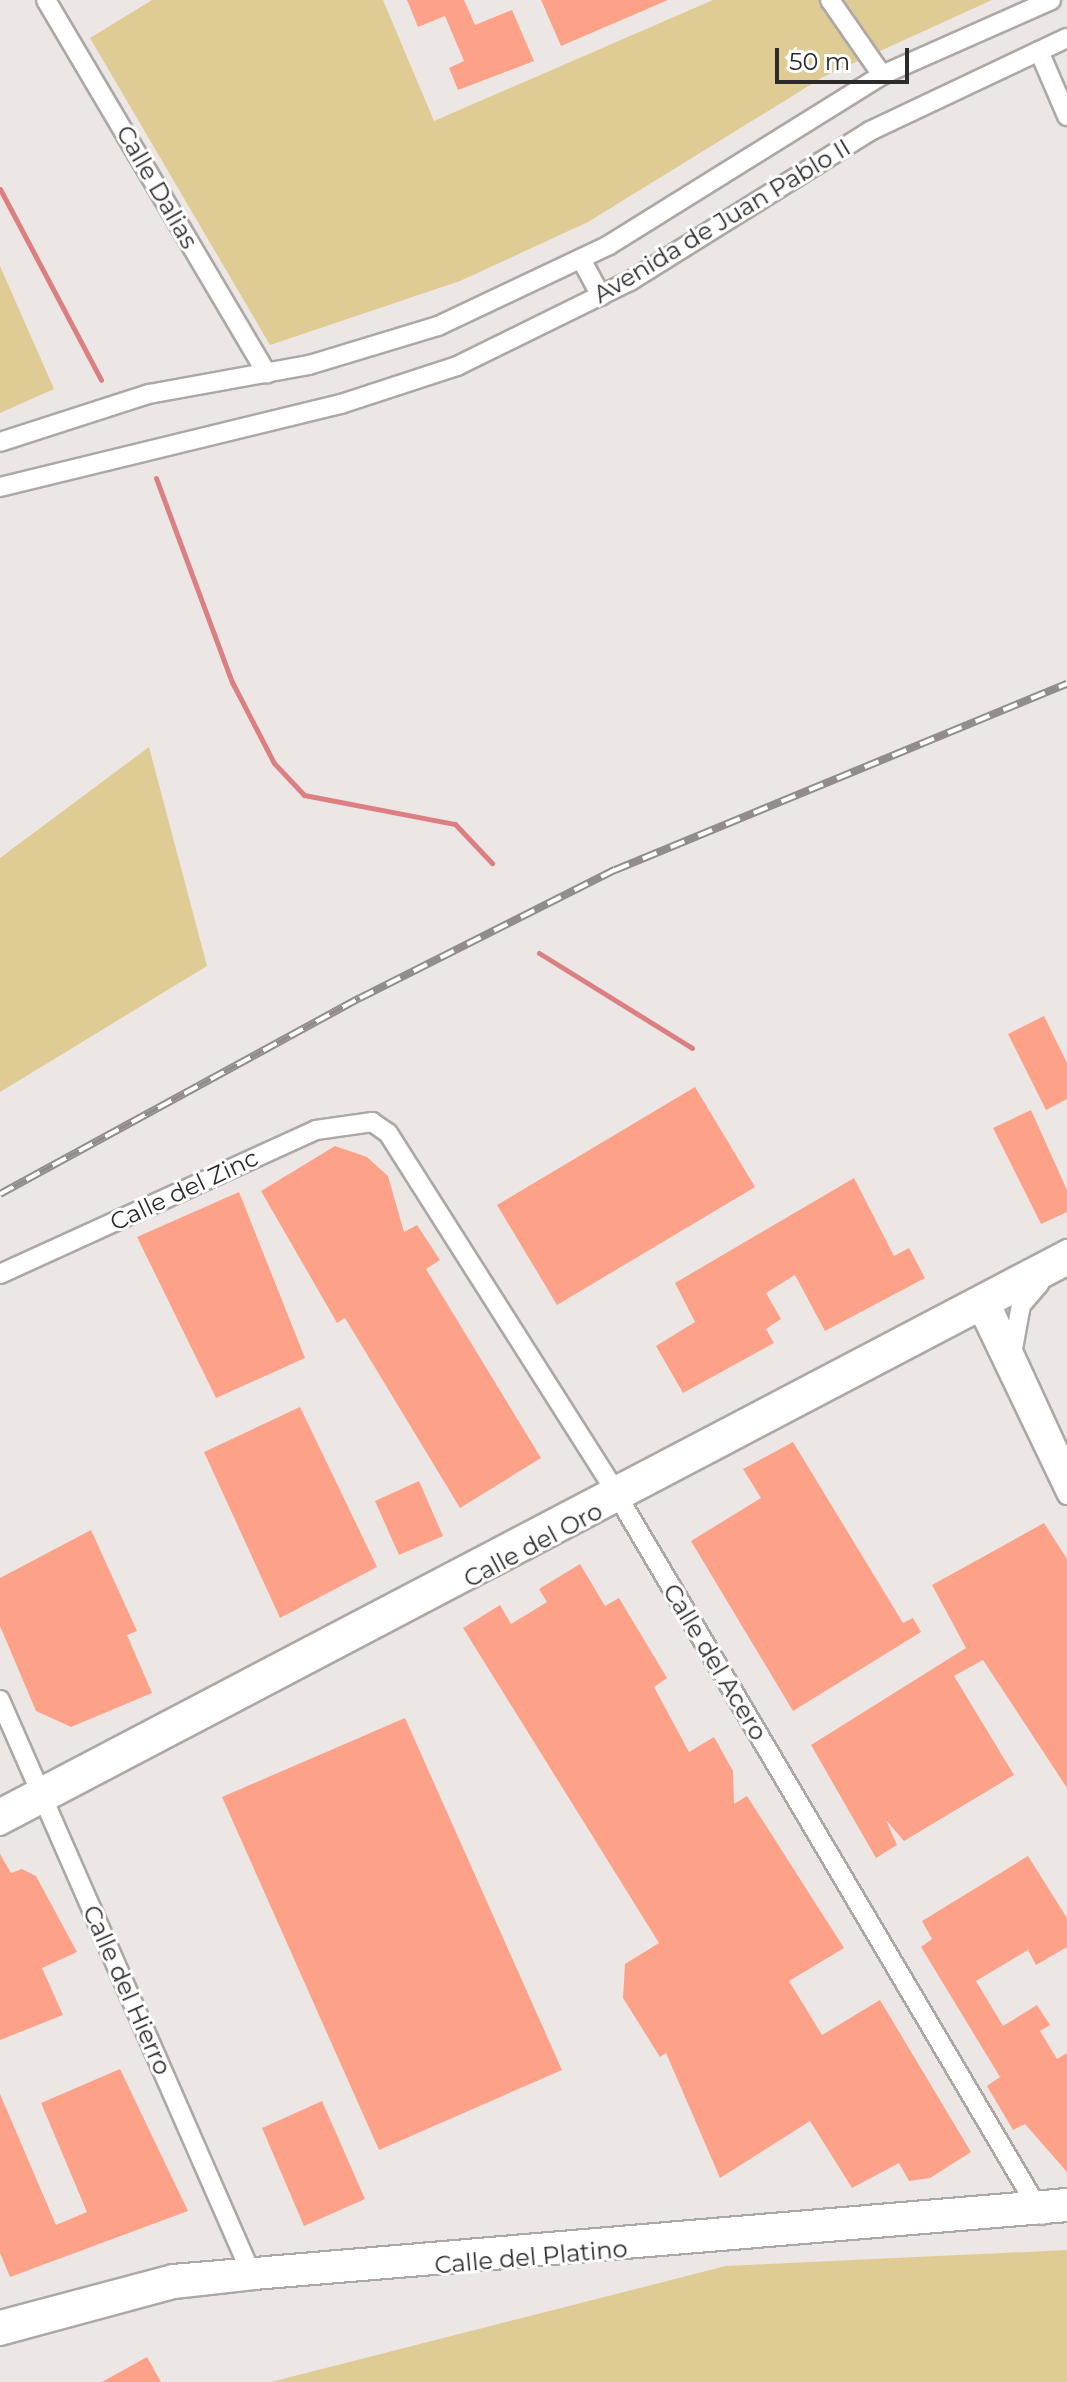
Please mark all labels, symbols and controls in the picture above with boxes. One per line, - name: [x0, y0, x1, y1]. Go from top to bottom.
- scale bar: [779, 32, 913, 82]
- text: 50 m: [789, 47, 850, 76]
- street label: Calle Dalias: [110, 120, 204, 254]
- street label: Avenida de Juan Pablo II: [588, 133, 856, 309]
- street label: Calle del Zinc: [105, 1143, 263, 1237]
- street label: Calle del Oro: [459, 1496, 607, 1594]
- street label: Calle del Acero: [657, 1579, 773, 1745]
- street label: Calle del Hierro: [77, 1901, 177, 2079]
- street label: Calle del Platino: [433, 2234, 629, 2280]

